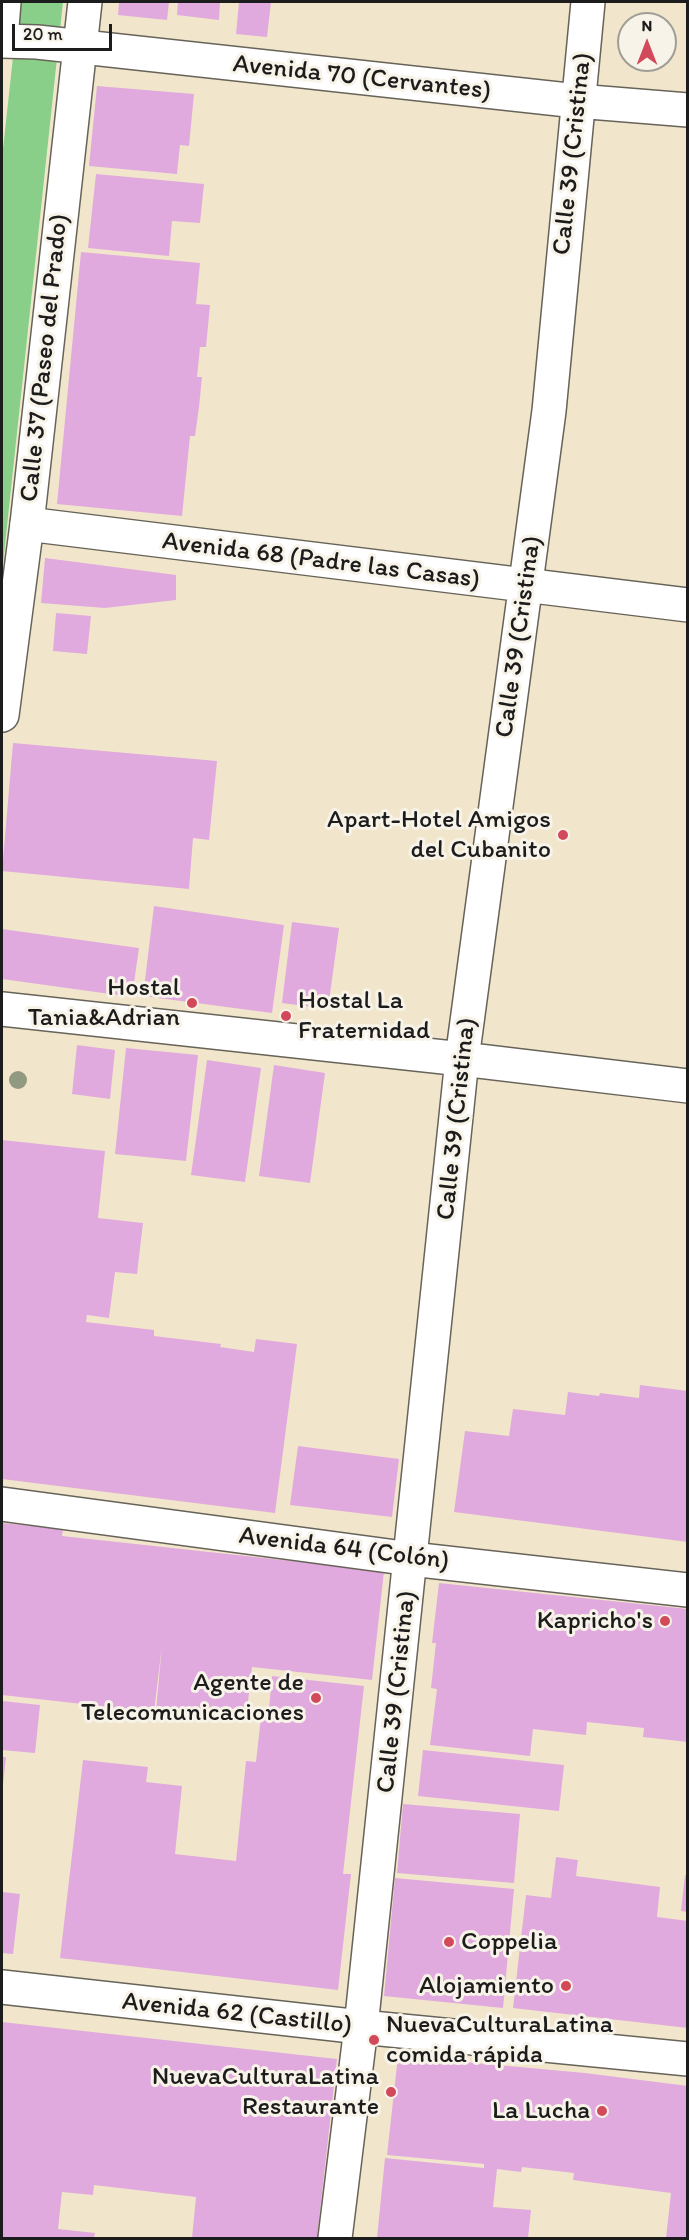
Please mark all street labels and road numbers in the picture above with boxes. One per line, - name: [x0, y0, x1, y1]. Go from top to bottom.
- street label: Avenida 70 (Cervantes): [231, 49, 493, 107]
- street label: Calle 39 (Cristina): [547, 51, 599, 257]
- street label: Calle 37 (Paseo del Prado): [14, 213, 76, 503]
- street label: Avenida 68 (Padre las Casas): [160, 526, 482, 596]
- street label: Calle 39 (Cristina): [489, 534, 549, 740]
- street label: Calle 39 (Cristina): [431, 1016, 483, 1222]
- street label: Avenida 64 (Colón): [237, 1521, 451, 1577]
- street label: Calle 39 (Cristina): [371, 1589, 423, 1795]
- street label: Avenida 62 (Castillo): [120, 1986, 354, 2042]

